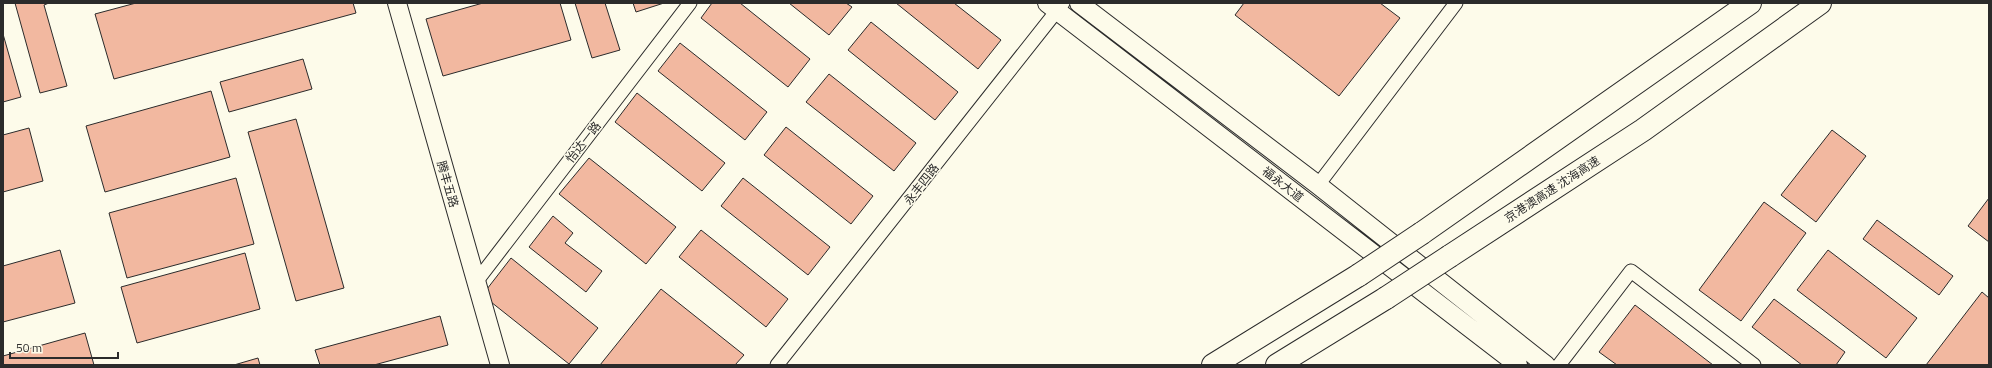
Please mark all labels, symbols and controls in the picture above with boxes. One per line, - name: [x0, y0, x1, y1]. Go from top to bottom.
- street label: 怡达一路: [561, 117, 605, 167]
- street label: 京港澳高速 沈海高速: [1500, 151, 1604, 227]
- street label: 腾丰五路: [432, 158, 464, 210]
- street label: 永丰四路: [899, 159, 943, 209]
- street label: 福永大道: [1258, 162, 1308, 206]
- scale bar: [10, 334, 118, 360]
- text: 50 m: [16, 338, 42, 357]

